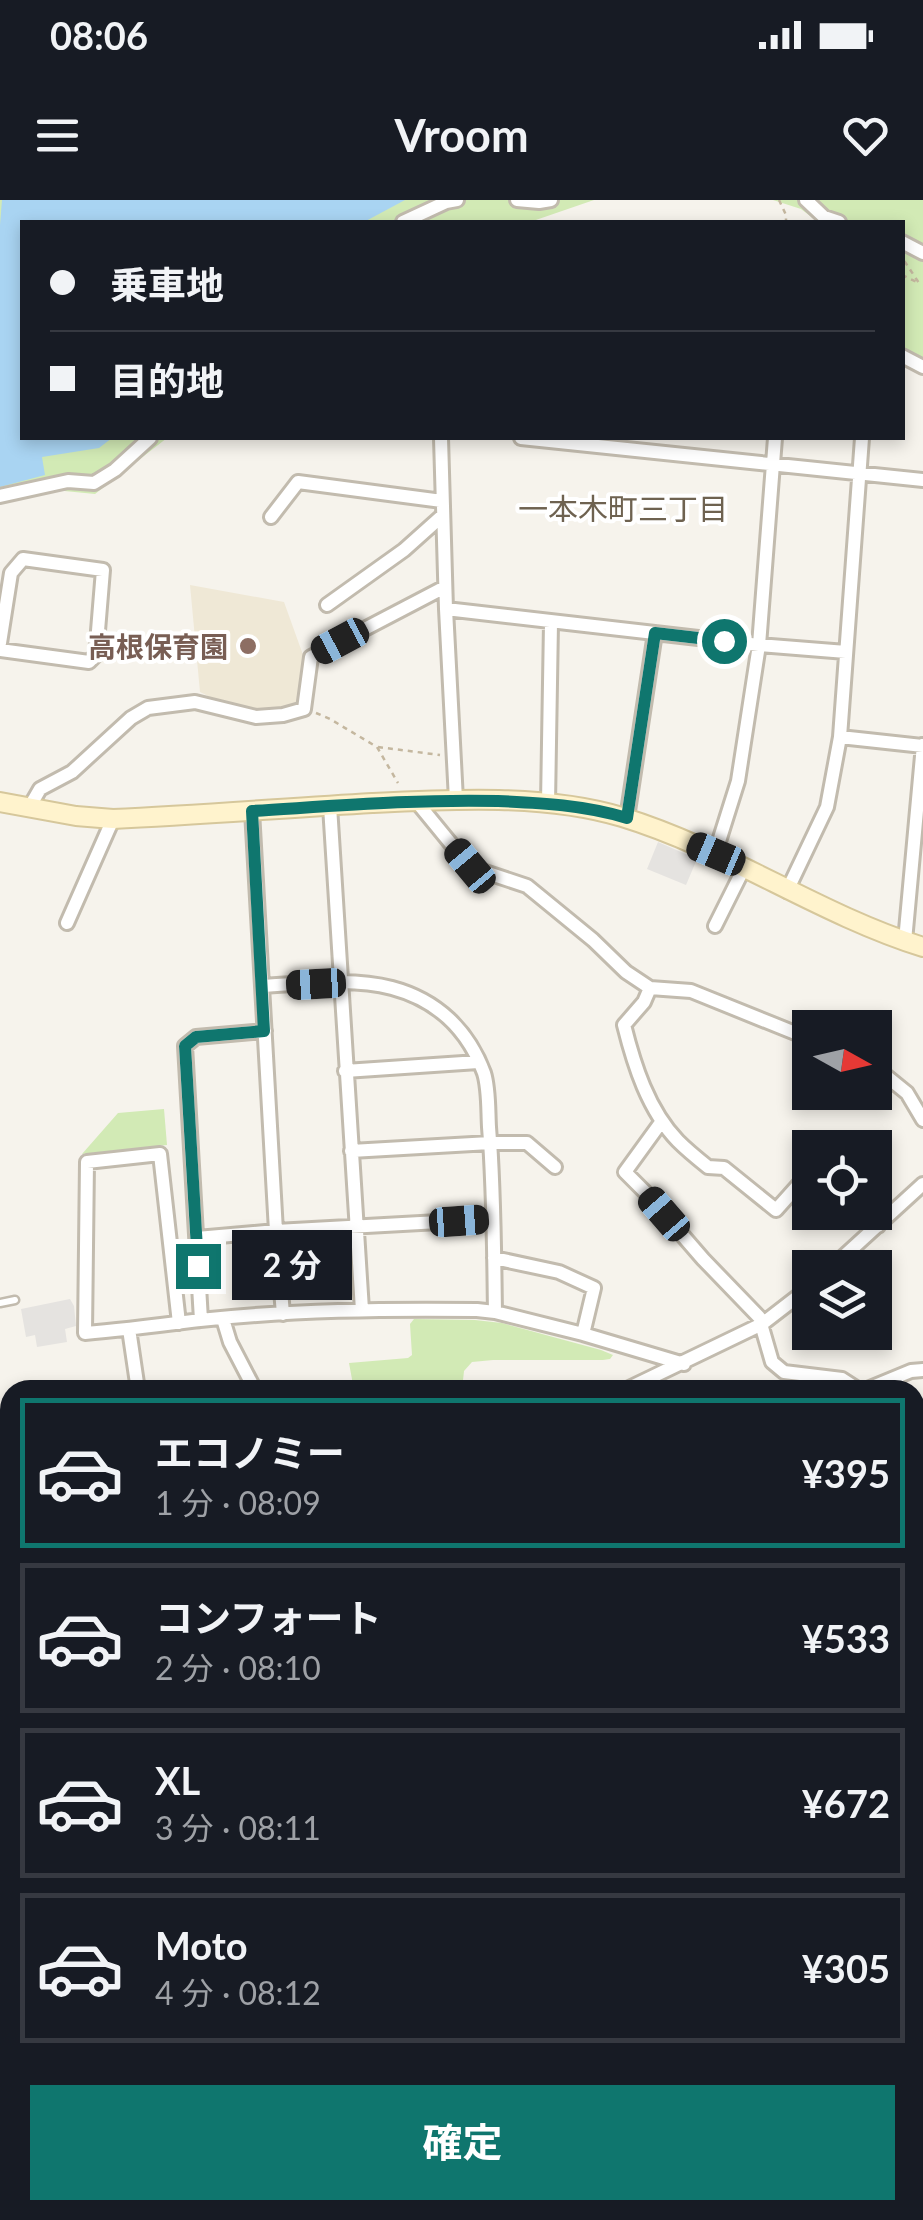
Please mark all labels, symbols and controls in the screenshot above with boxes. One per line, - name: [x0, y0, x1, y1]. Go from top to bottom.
- text: 08:06: [50, 12, 148, 58]
- icon: menu: [30, 108, 85, 163]
- text: Vroom: [394, 108, 529, 162]
- icon: heart: [838, 108, 893, 163]
- text: 乗車地: [110, 261, 224, 307]
- text: 目的地: [110, 357, 224, 403]
- district label: 一本木町三丁目: [518, 490, 728, 526]
- car: [306, 614, 374, 668]
- route start: [702, 619, 747, 664]
- place label: 高根保育園: [88, 629, 228, 663]
- marker: 高根保育園: [237, 635, 259, 657]
- car: [683, 828, 749, 880]
- car: [439, 833, 501, 899]
- car: [285, 967, 347, 1001]
- north arrow: [792, 1010, 892, 1110]
- map controls: [792, 1010, 892, 1350]
- button: locate: [792, 1130, 892, 1230]
- car: [633, 1182, 695, 1246]
- car: [428, 1204, 490, 1238]
- callout: 2 分: [233, 1231, 353, 1301]
- route end: [176, 1244, 221, 1289]
- text: 2 分: [263, 1245, 321, 1284]
- button: layers: [792, 1250, 892, 1350]
- icon: car: [35, 1428, 125, 1518]
- text: エコノミー: [155, 1429, 345, 1475]
- text: ¥395: [802, 1450, 890, 1496]
- text: 1 分 · 08:09: [155, 1483, 321, 1522]
- icon: car: [35, 1593, 125, 1683]
- text: コンフォート: [155, 1594, 382, 1640]
- text: ¥533: [802, 1615, 890, 1661]
- text: 2 分 · 08:10: [155, 1648, 321, 1687]
- text: XL: [155, 1757, 200, 1803]
- icon: car: [35, 1758, 125, 1848]
- text: ¥672: [802, 1780, 890, 1826]
- text: 3 分 · 08:11: [155, 1808, 321, 1847]
- text: Moto: [155, 1922, 248, 1968]
- icon: car: [35, 1923, 125, 2013]
- text: ¥305: [802, 1945, 890, 1991]
- text: 4 分 · 08:12: [155, 1973, 321, 2012]
- button: 確定: [30, 2085, 895, 2200]

